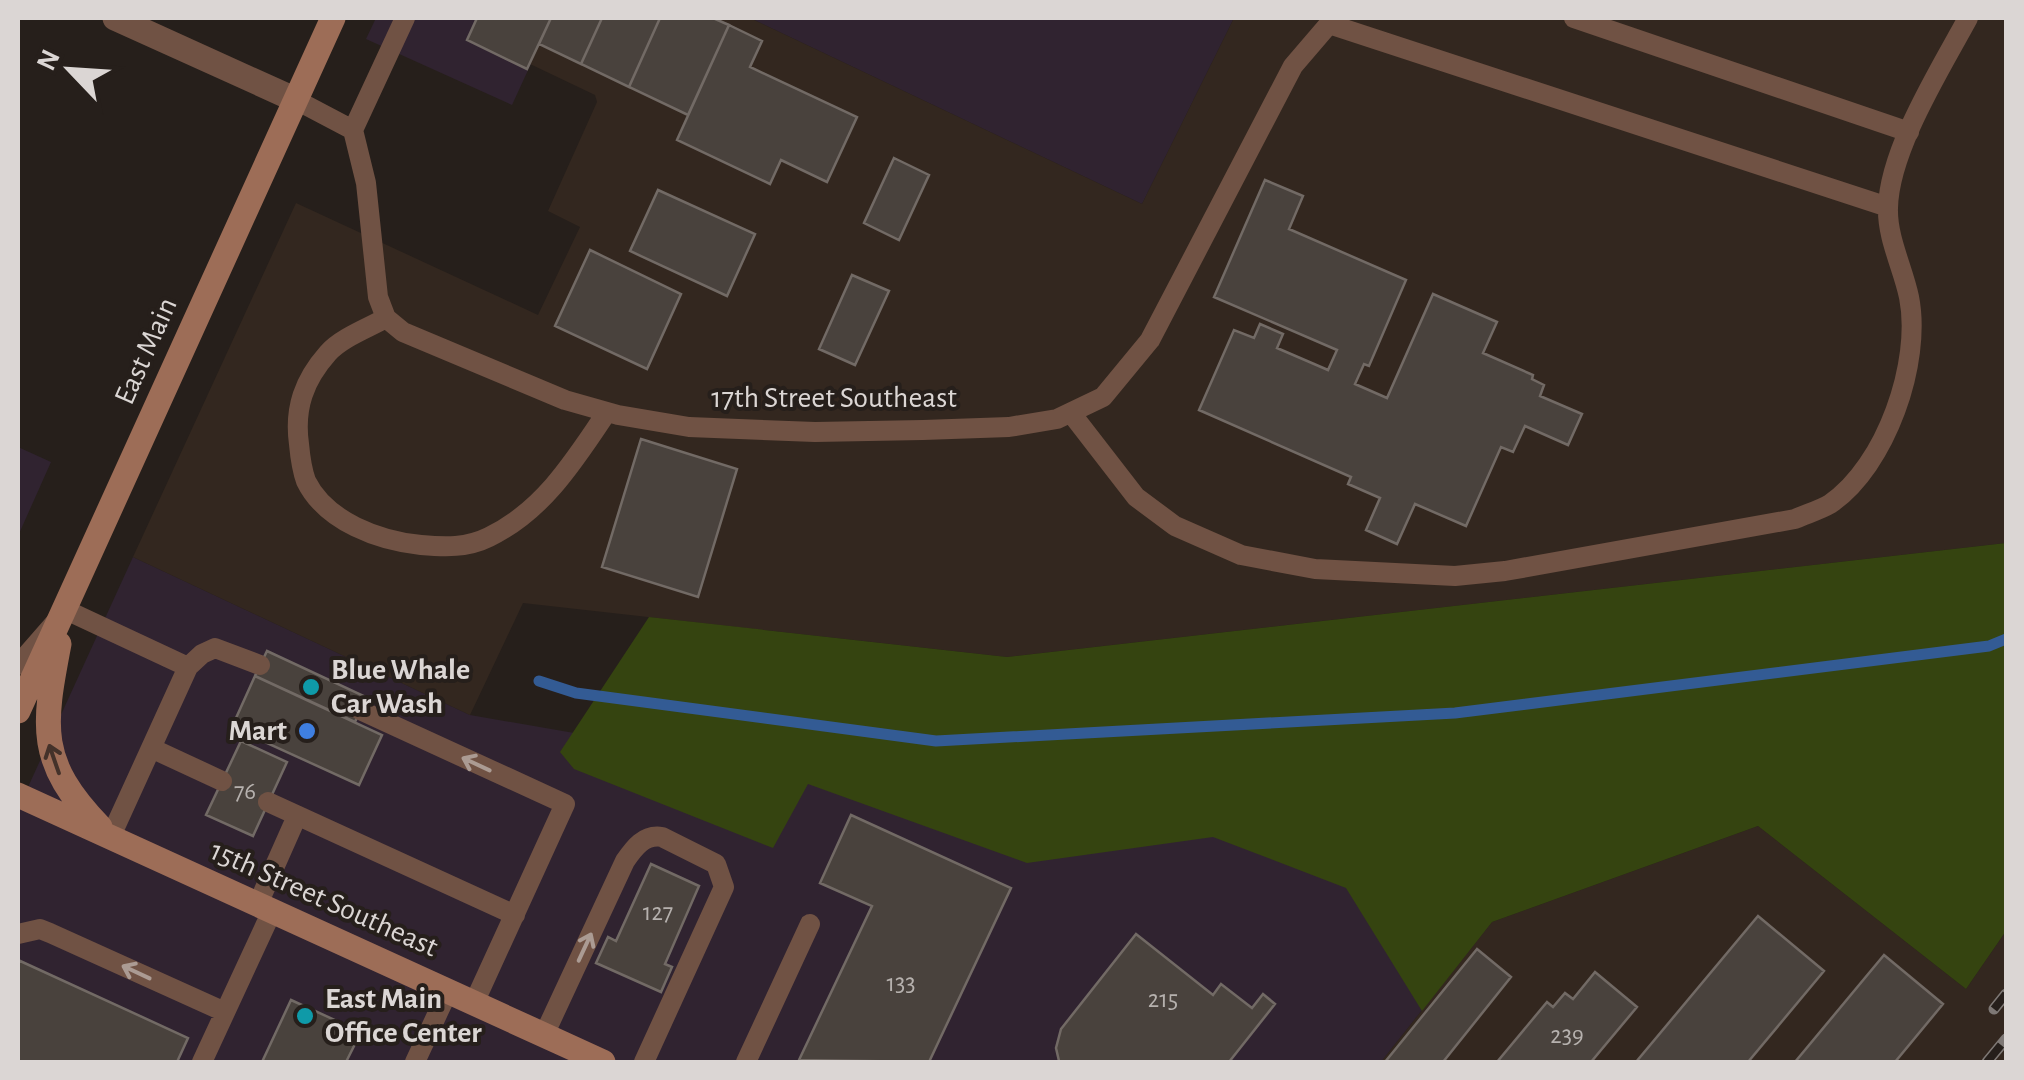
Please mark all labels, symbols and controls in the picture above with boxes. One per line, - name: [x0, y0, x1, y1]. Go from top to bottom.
- north arrow: [20, 20, 120, 120]
- text: N: [32, 46, 66, 75]
- street label: East Main: [109, 293, 183, 409]
- street label: 17th Street Southeast: [711, 383, 957, 413]
- place label: Blue Whale Car Wash: [331, 655, 470, 719]
- marker: Blue Whale Car Wash: [300, 676, 322, 698]
- place label: Mart: [228, 716, 287, 746]
- marker: Mart: [296, 720, 318, 742]
- one-way arrow: [44, 744, 62, 776]
- one-way arrow: [462, 753, 492, 772]
- house number: 76: [234, 779, 256, 804]
- street label: 15th Street Southeast: [206, 835, 443, 963]
- house number: 127: [643, 900, 673, 925]
- one-way arrow: [577, 933, 596, 963]
- one-way arrow: [122, 962, 152, 980]
- house number: 133: [886, 971, 916, 996]
- place label: East Main Office Center: [325, 984, 482, 1048]
- house number: 215: [1148, 987, 1178, 1012]
- marker: East Main Office Center: [294, 1005, 316, 1027]
- house number: 239: [1550, 1023, 1584, 1048]

